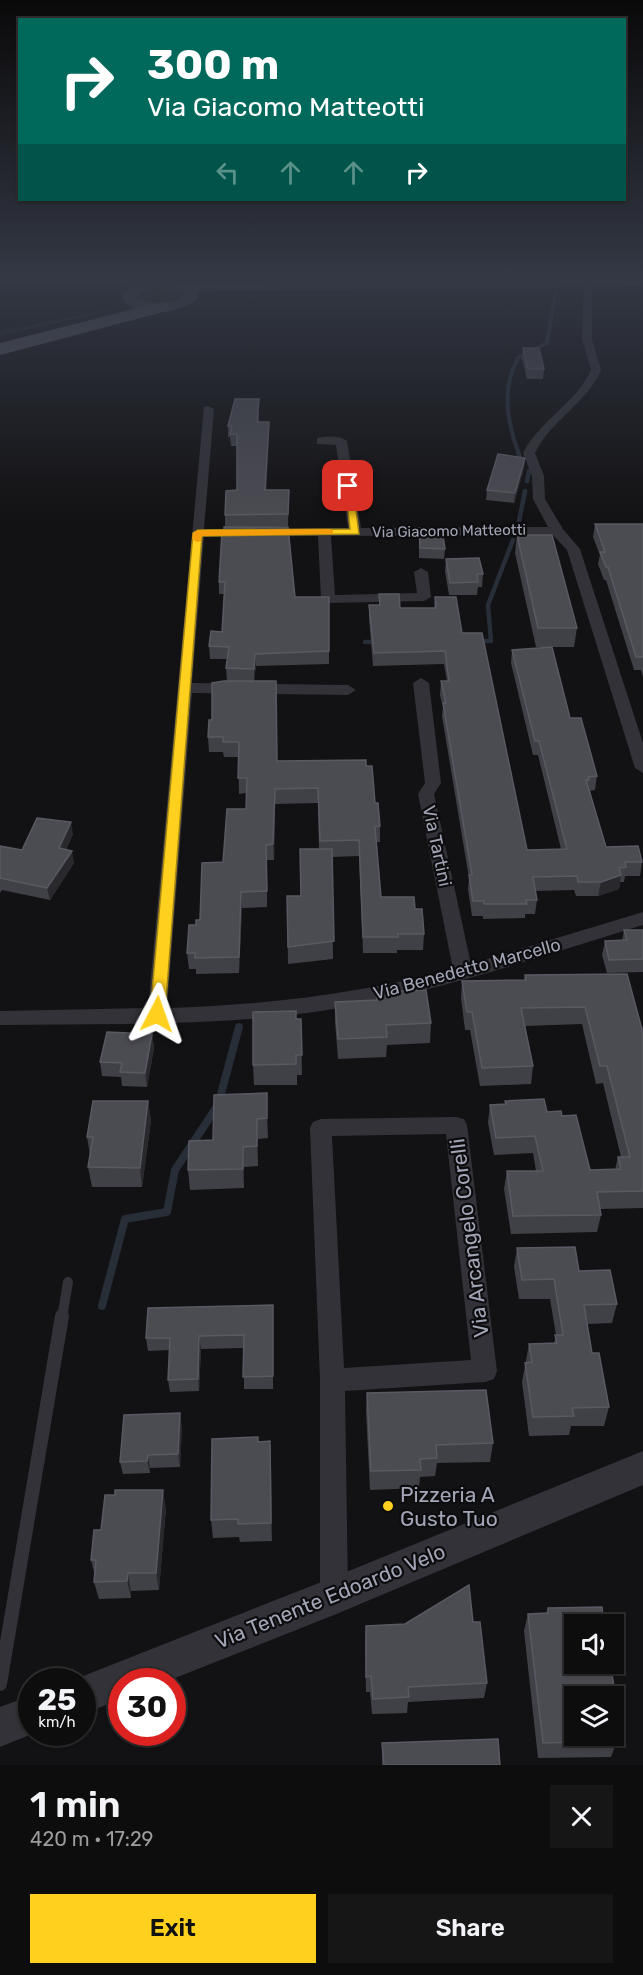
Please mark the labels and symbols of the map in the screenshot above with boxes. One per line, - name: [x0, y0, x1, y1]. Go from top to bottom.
- pin: [322, 460, 373, 511]
- street label: Via Giacomo Matteotti: [372, 521, 526, 541]
- street label: Via Tartini: [418, 804, 456, 888]
- street label: Via Benedetto Marcello: [371, 933, 563, 1005]
- position arrow: [125, 982, 189, 1046]
- street label: Via Arcangelo Corelli: [444, 1137, 494, 1339]
- place label: Pizzeria A Gusto Tuo: [400, 1482, 498, 1531]
- marker: Pizzeria A Gusto Tuo: [381, 1499, 395, 1513]
- street label: Via Tenente Edoardo Velo: [211, 1538, 449, 1654]
- speed limit sign: 30: [108, 1668, 186, 1746]

